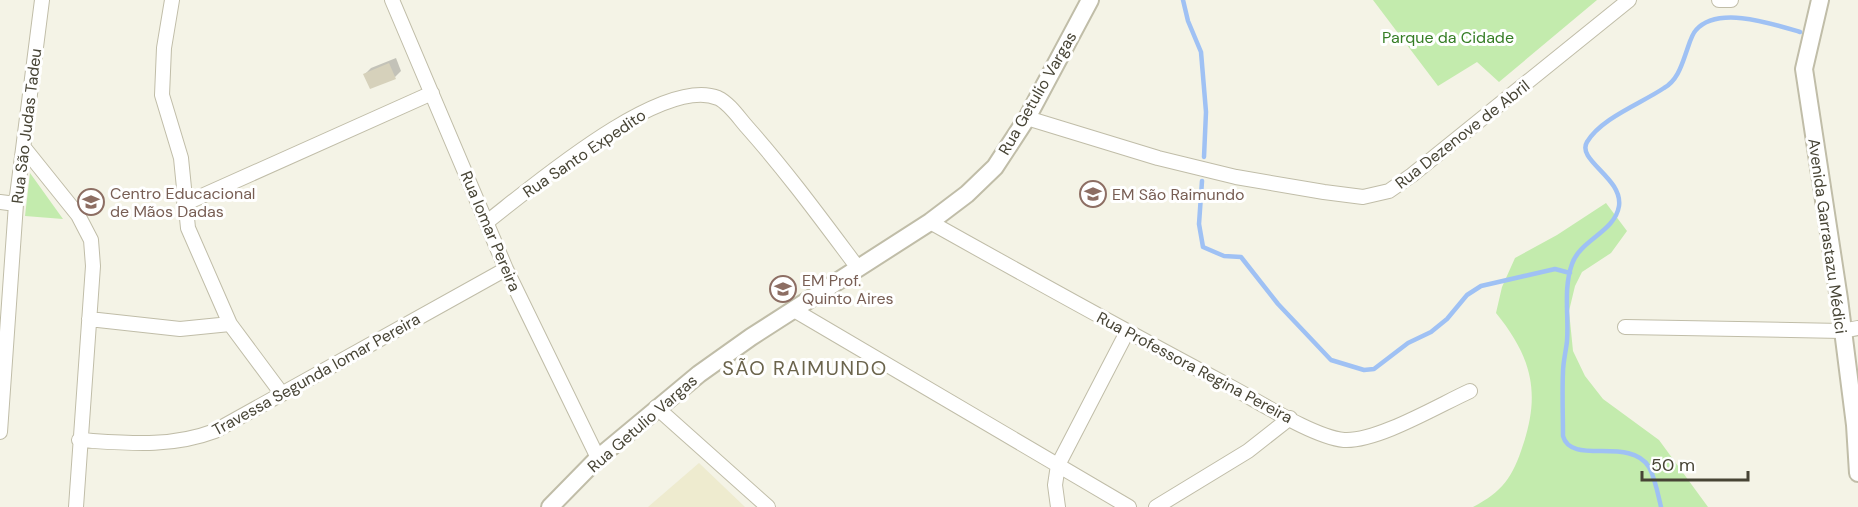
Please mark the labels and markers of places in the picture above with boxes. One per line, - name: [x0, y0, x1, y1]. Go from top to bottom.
- school or university icon: EM São Raimundo: [1078, 179, 1108, 209]
- place label: Centro Educacional de Mãos Dadas: [110, 183, 255, 222]
- place label: EM São Raimundo: [1112, 184, 1244, 205]
- school or university icon: Centro Educacional de Mãos Dadas: [76, 187, 106, 217]
- place label: EM Prof. Quinto Aires: [802, 270, 894, 309]
- school or university icon: EM Prof. Quinto Aires: [768, 274, 798, 304]

